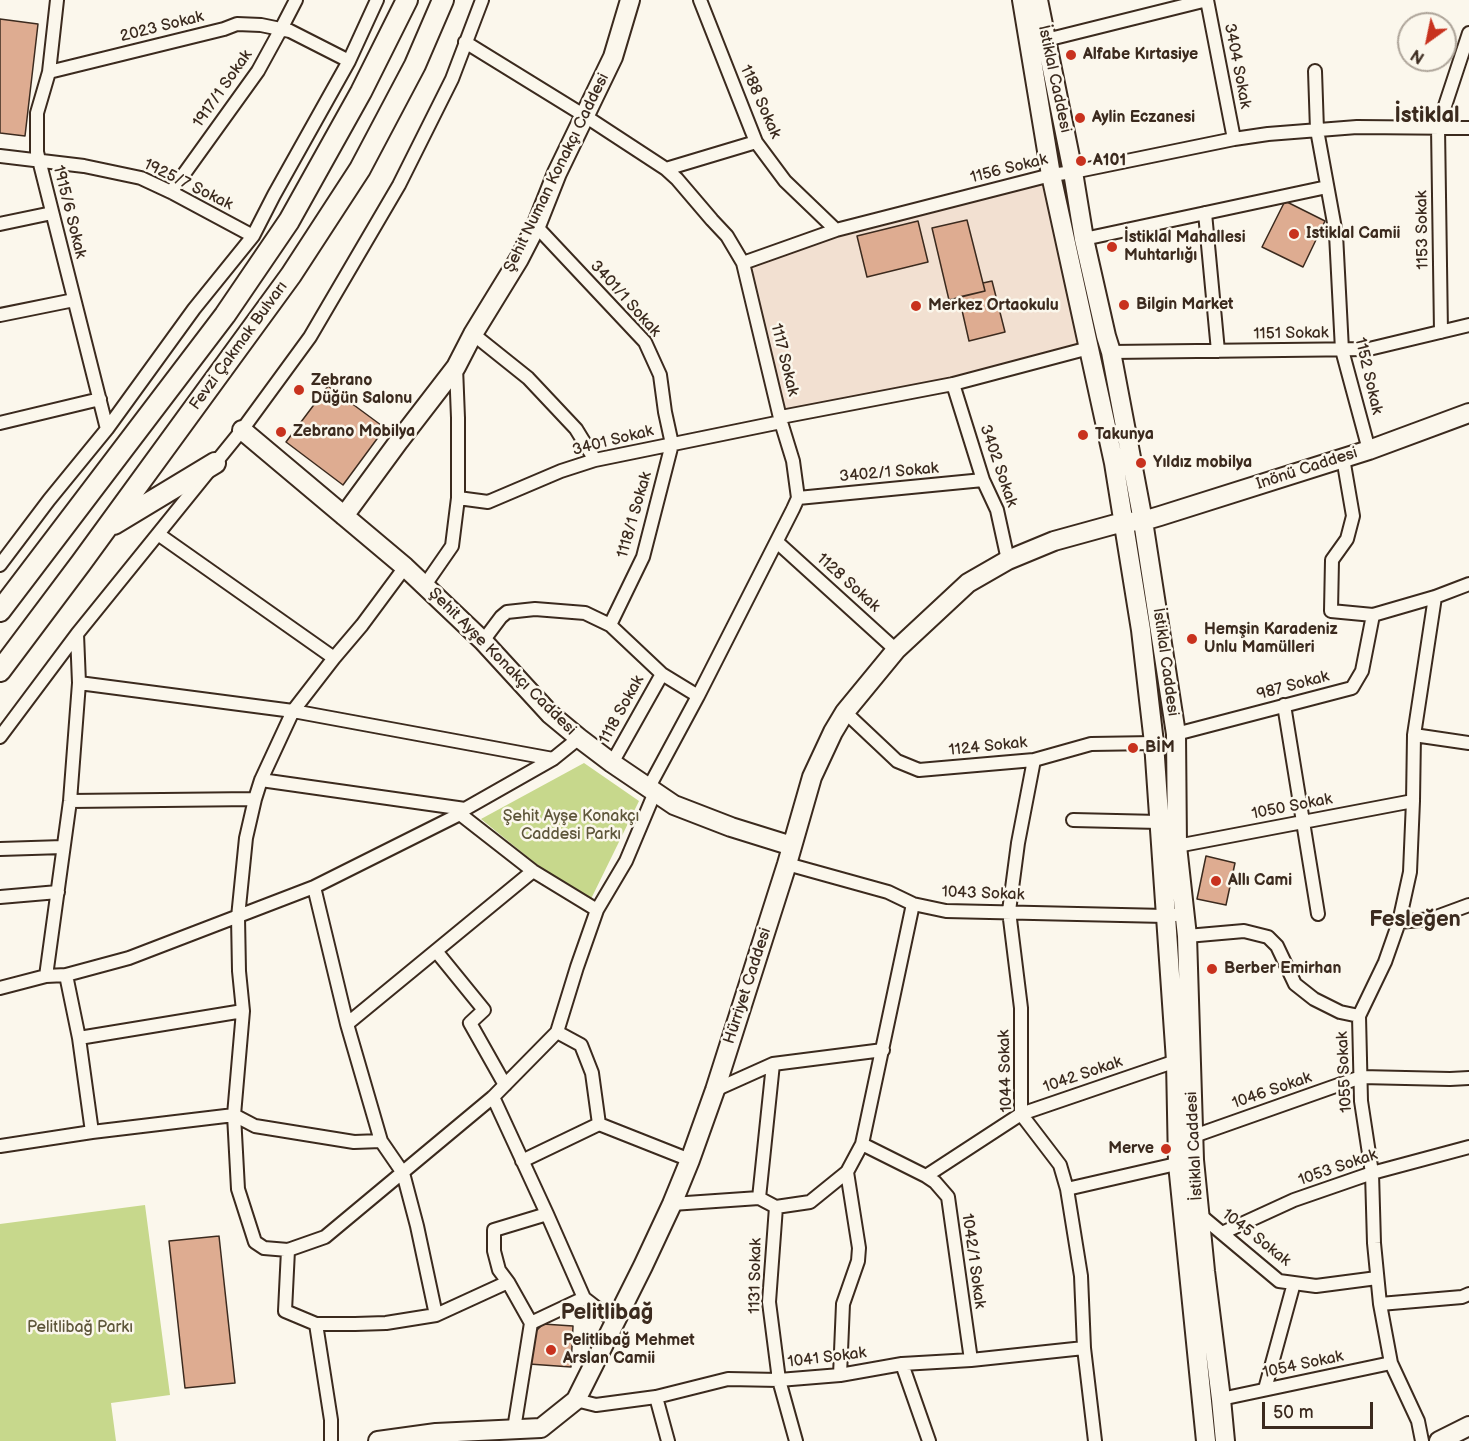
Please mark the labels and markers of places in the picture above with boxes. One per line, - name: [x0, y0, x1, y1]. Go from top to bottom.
- place label: Alfabe Kırtasiye: [1083, 45, 1198, 65]
- marker: Alfabe Kırtasiye: [1064, 48, 1078, 62]
- place label: Aylin Eczanesi: [1092, 108, 1195, 128]
- marker: Aylin Eczanesi: [1073, 111, 1087, 125]
- place label: A101: [1093, 151, 1126, 171]
- marker: A101: [1074, 154, 1088, 168]
- place label: Istiklal Camii: [1306, 224, 1401, 244]
- marker: Istiklal Camii: [1287, 227, 1301, 241]
- place label: İstiklal Mahallesi Muhtarlığı: [1124, 228, 1246, 266]
- marker: İstiklal Mahallesi Muhtarlığı: [1105, 240, 1119, 254]
- place label: Bilgin Market: [1136, 295, 1233, 315]
- place label: Merkez Ortaokulu: [928, 296, 1059, 316]
- marker: Bilgin Market: [1117, 298, 1131, 312]
- marker: Merkez Ortaokulu: [909, 299, 923, 313]
- place label: Zebrano Düğün Salonu: [311, 371, 412, 409]
- marker: Zebrano Düğün Salonu: [292, 383, 306, 397]
- place label: Zebrano Mobilya: [293, 422, 415, 442]
- marker: Zebrano Mobilya: [274, 425, 288, 439]
- place label: Takunya: [1095, 425, 1154, 445]
- marker: Takunya: [1076, 428, 1090, 442]
- place label: Yıldız mobilya: [1153, 453, 1252, 473]
- marker: Yıldız mobilya: [1134, 456, 1148, 470]
- place label: Hemşin Karadeniz Unlu Mamülleri: [1204, 620, 1338, 658]
- marker: Hemşin Karadeniz Unlu Mamülleri: [1185, 632, 1199, 646]
- place label: BİM: [1145, 738, 1175, 758]
- marker: BİM: [1126, 741, 1140, 755]
- place label: Allı Cami: [1228, 871, 1292, 891]
- marker: Allı Cami: [1209, 874, 1223, 888]
- place label: Berber Emirhan: [1224, 959, 1341, 979]
- marker: Berber Emirhan: [1205, 962, 1219, 976]
- place label: Merve: [1108, 1139, 1154, 1159]
- marker: Merve: [1159, 1142, 1173, 1156]
- place label: Pelitlibağ Mehmet Arslan Camii: [563, 1331, 695, 1369]
- marker: Pelitlibağ Mehmet Arslan Camii: [544, 1343, 558, 1357]

